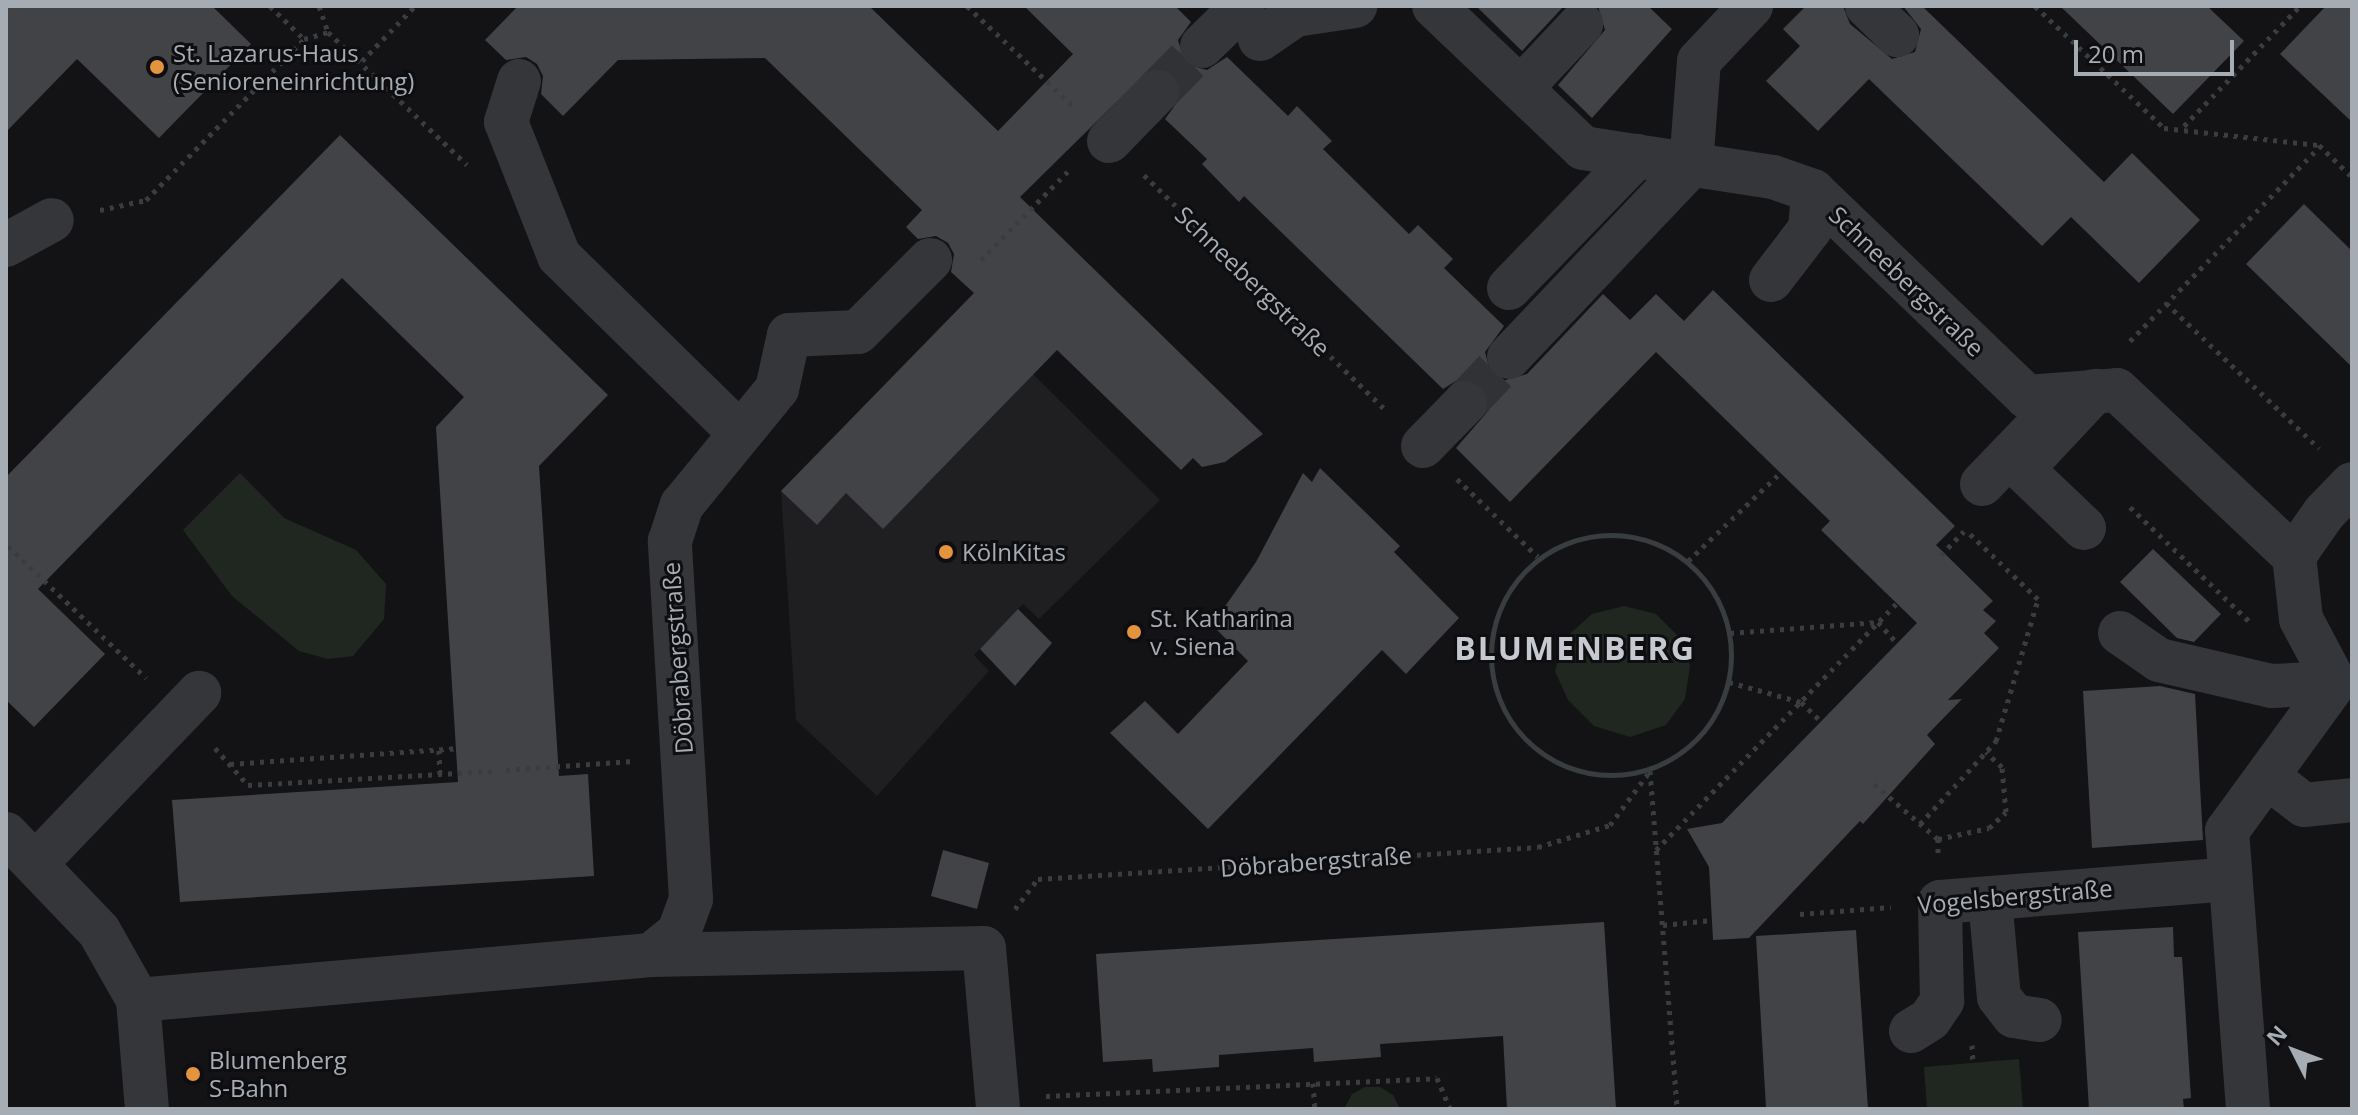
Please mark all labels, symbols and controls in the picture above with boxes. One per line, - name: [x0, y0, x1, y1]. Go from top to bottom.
- scale bar: [2078, 24, 2238, 74]
- text: 20 m: [2088, 37, 2144, 70]
- place label: St. Lazarus-Haus (Senioreneinrichtung): [173, 39, 414, 95]
- marker: St. Lazarus-Haus (Senioreneinrichtung): [148, 58, 166, 76]
- street label: Schneebergstraße: [1170, 200, 1336, 362]
- street label: Schneebergstraße: [1824, 200, 1990, 362]
- place label: KölnKitas: [962, 538, 1066, 566]
- marker: KölnKitas: [937, 543, 955, 561]
- street label: Döbrabergstraße: [656, 561, 698, 755]
- place label: St. Katharina v. Siena: [1150, 604, 1293, 660]
- marker: St. Katharina v. Siena: [1125, 623, 1143, 641]
- district label: BLUMENBERG: [1454, 629, 1696, 667]
- street label: Döbrabergstraße: [1219, 840, 1413, 882]
- street label: Vogelsbergstraße: [1916, 873, 2114, 919]
- north arrow: [2254, 1011, 2334, 1091]
- text: N: [2259, 1018, 2293, 1052]
- place label: Blumenberg S-Bahn: [209, 1046, 347, 1102]
- marker: Blumenberg S-Bahn: [184, 1065, 202, 1083]

